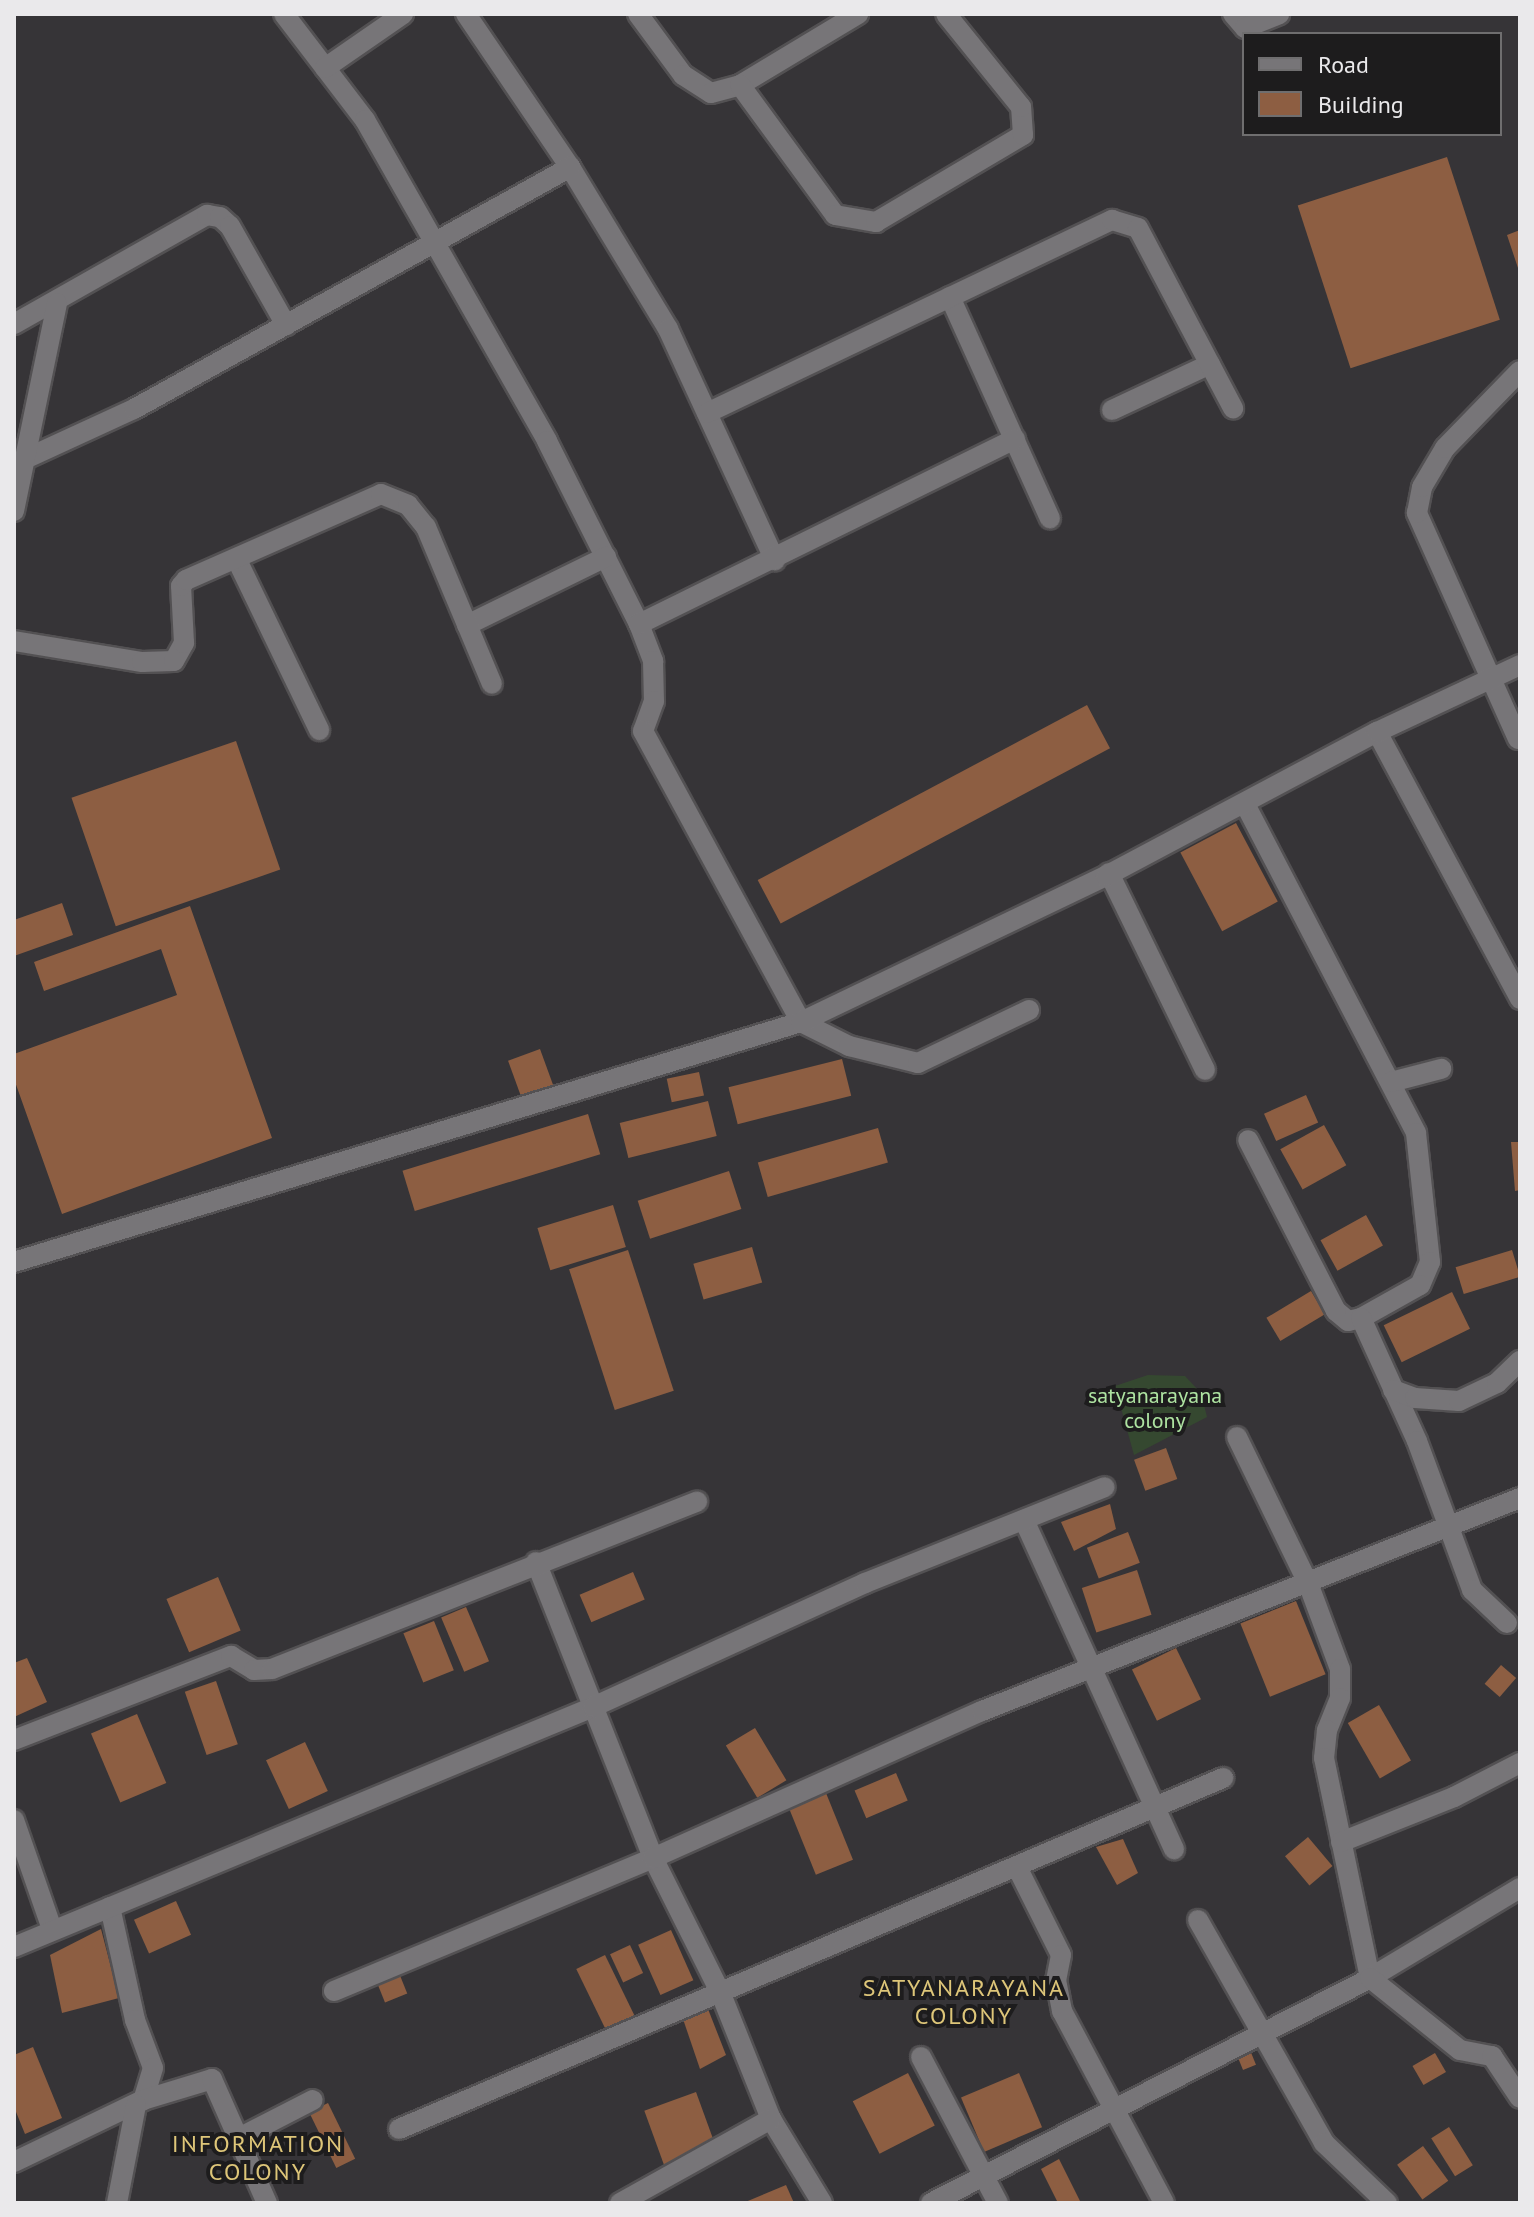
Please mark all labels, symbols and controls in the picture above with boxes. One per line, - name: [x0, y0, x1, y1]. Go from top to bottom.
- legend: [1242, 32, 1502, 136]
- text: Road: [1318, 49, 1369, 80]
- text: Building: [1318, 89, 1404, 120]
- park label: satyanarayana colony: [1088, 1382, 1222, 1434]
- district label: SATYANARAYANA COLONY: [863, 1974, 1065, 2030]
- district label: INFORMATION COLONY: [172, 2130, 344, 2186]

